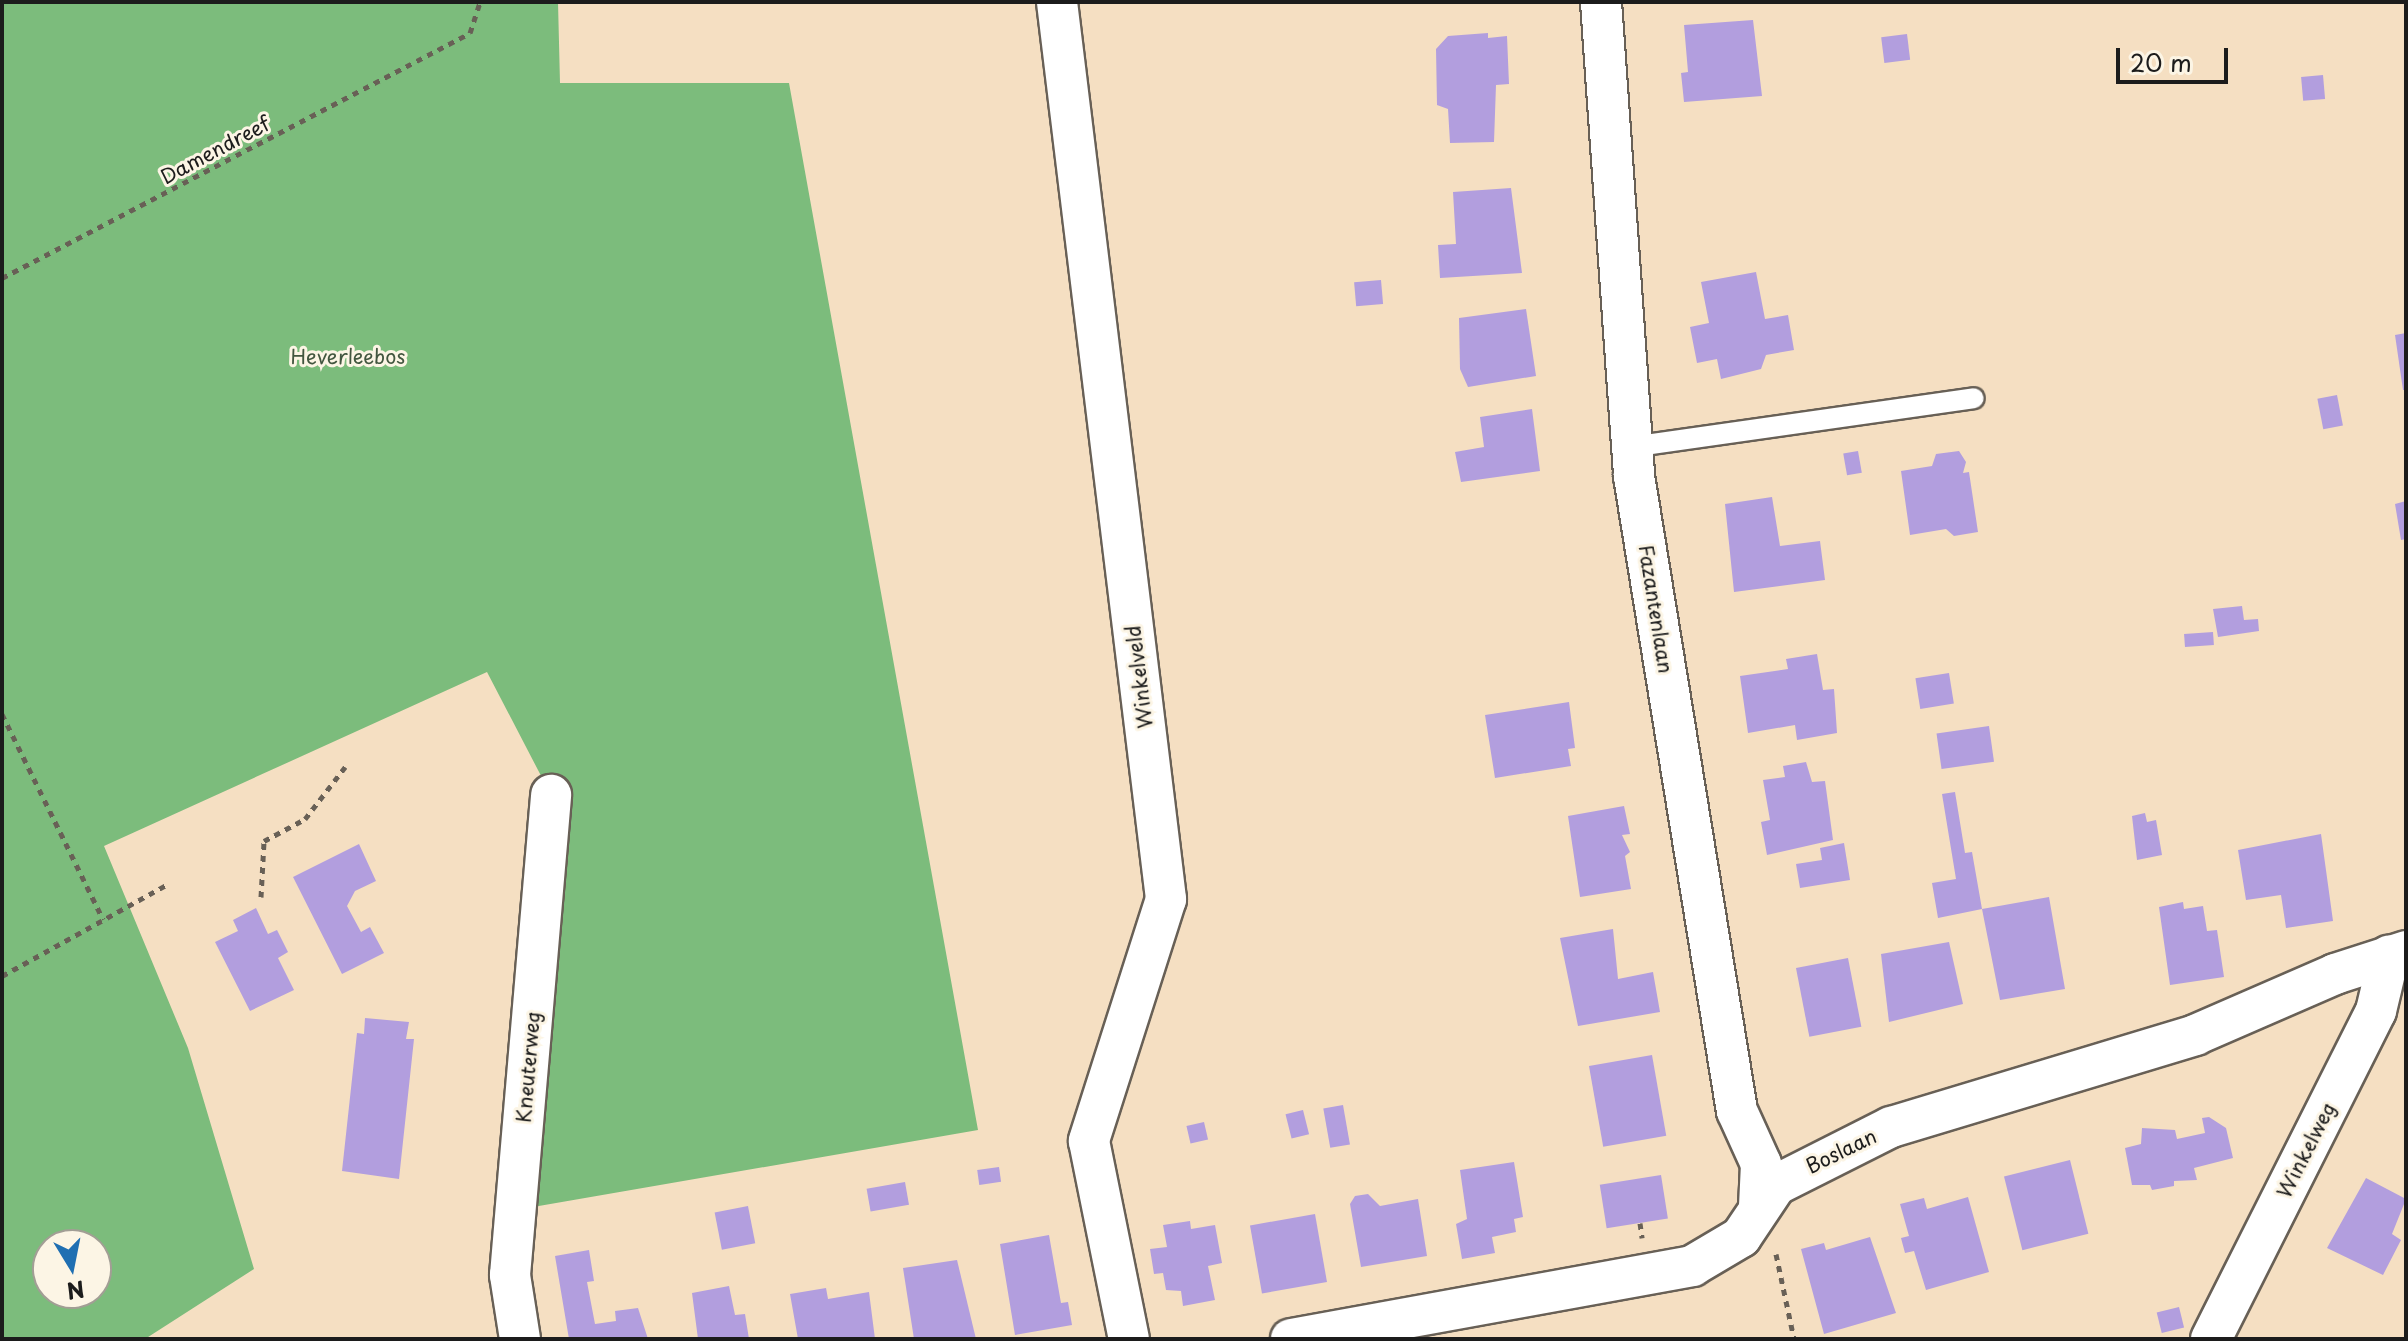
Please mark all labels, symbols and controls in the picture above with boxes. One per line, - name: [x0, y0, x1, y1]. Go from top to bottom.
- scale bar: [2120, 32, 2232, 82]
- text: 20 m: [2130, 44, 2192, 80]
- street label: Damendreef: [156, 111, 274, 189]
- park label: Heverleebos: [291, 344, 405, 368]
- street label: Fazantenlaan: [1634, 543, 1678, 675]
- street label: Winkelveld: [1121, 624, 1157, 730]
- street label: Kneuterweg: [511, 1010, 545, 1124]
- street label: Winkelweg: [2272, 1098, 2340, 1202]
- street label: Boslaan: [1802, 1124, 1880, 1178]
- north arrow: [32, 1229, 112, 1309]
- text: N: [64, 1273, 87, 1309]

